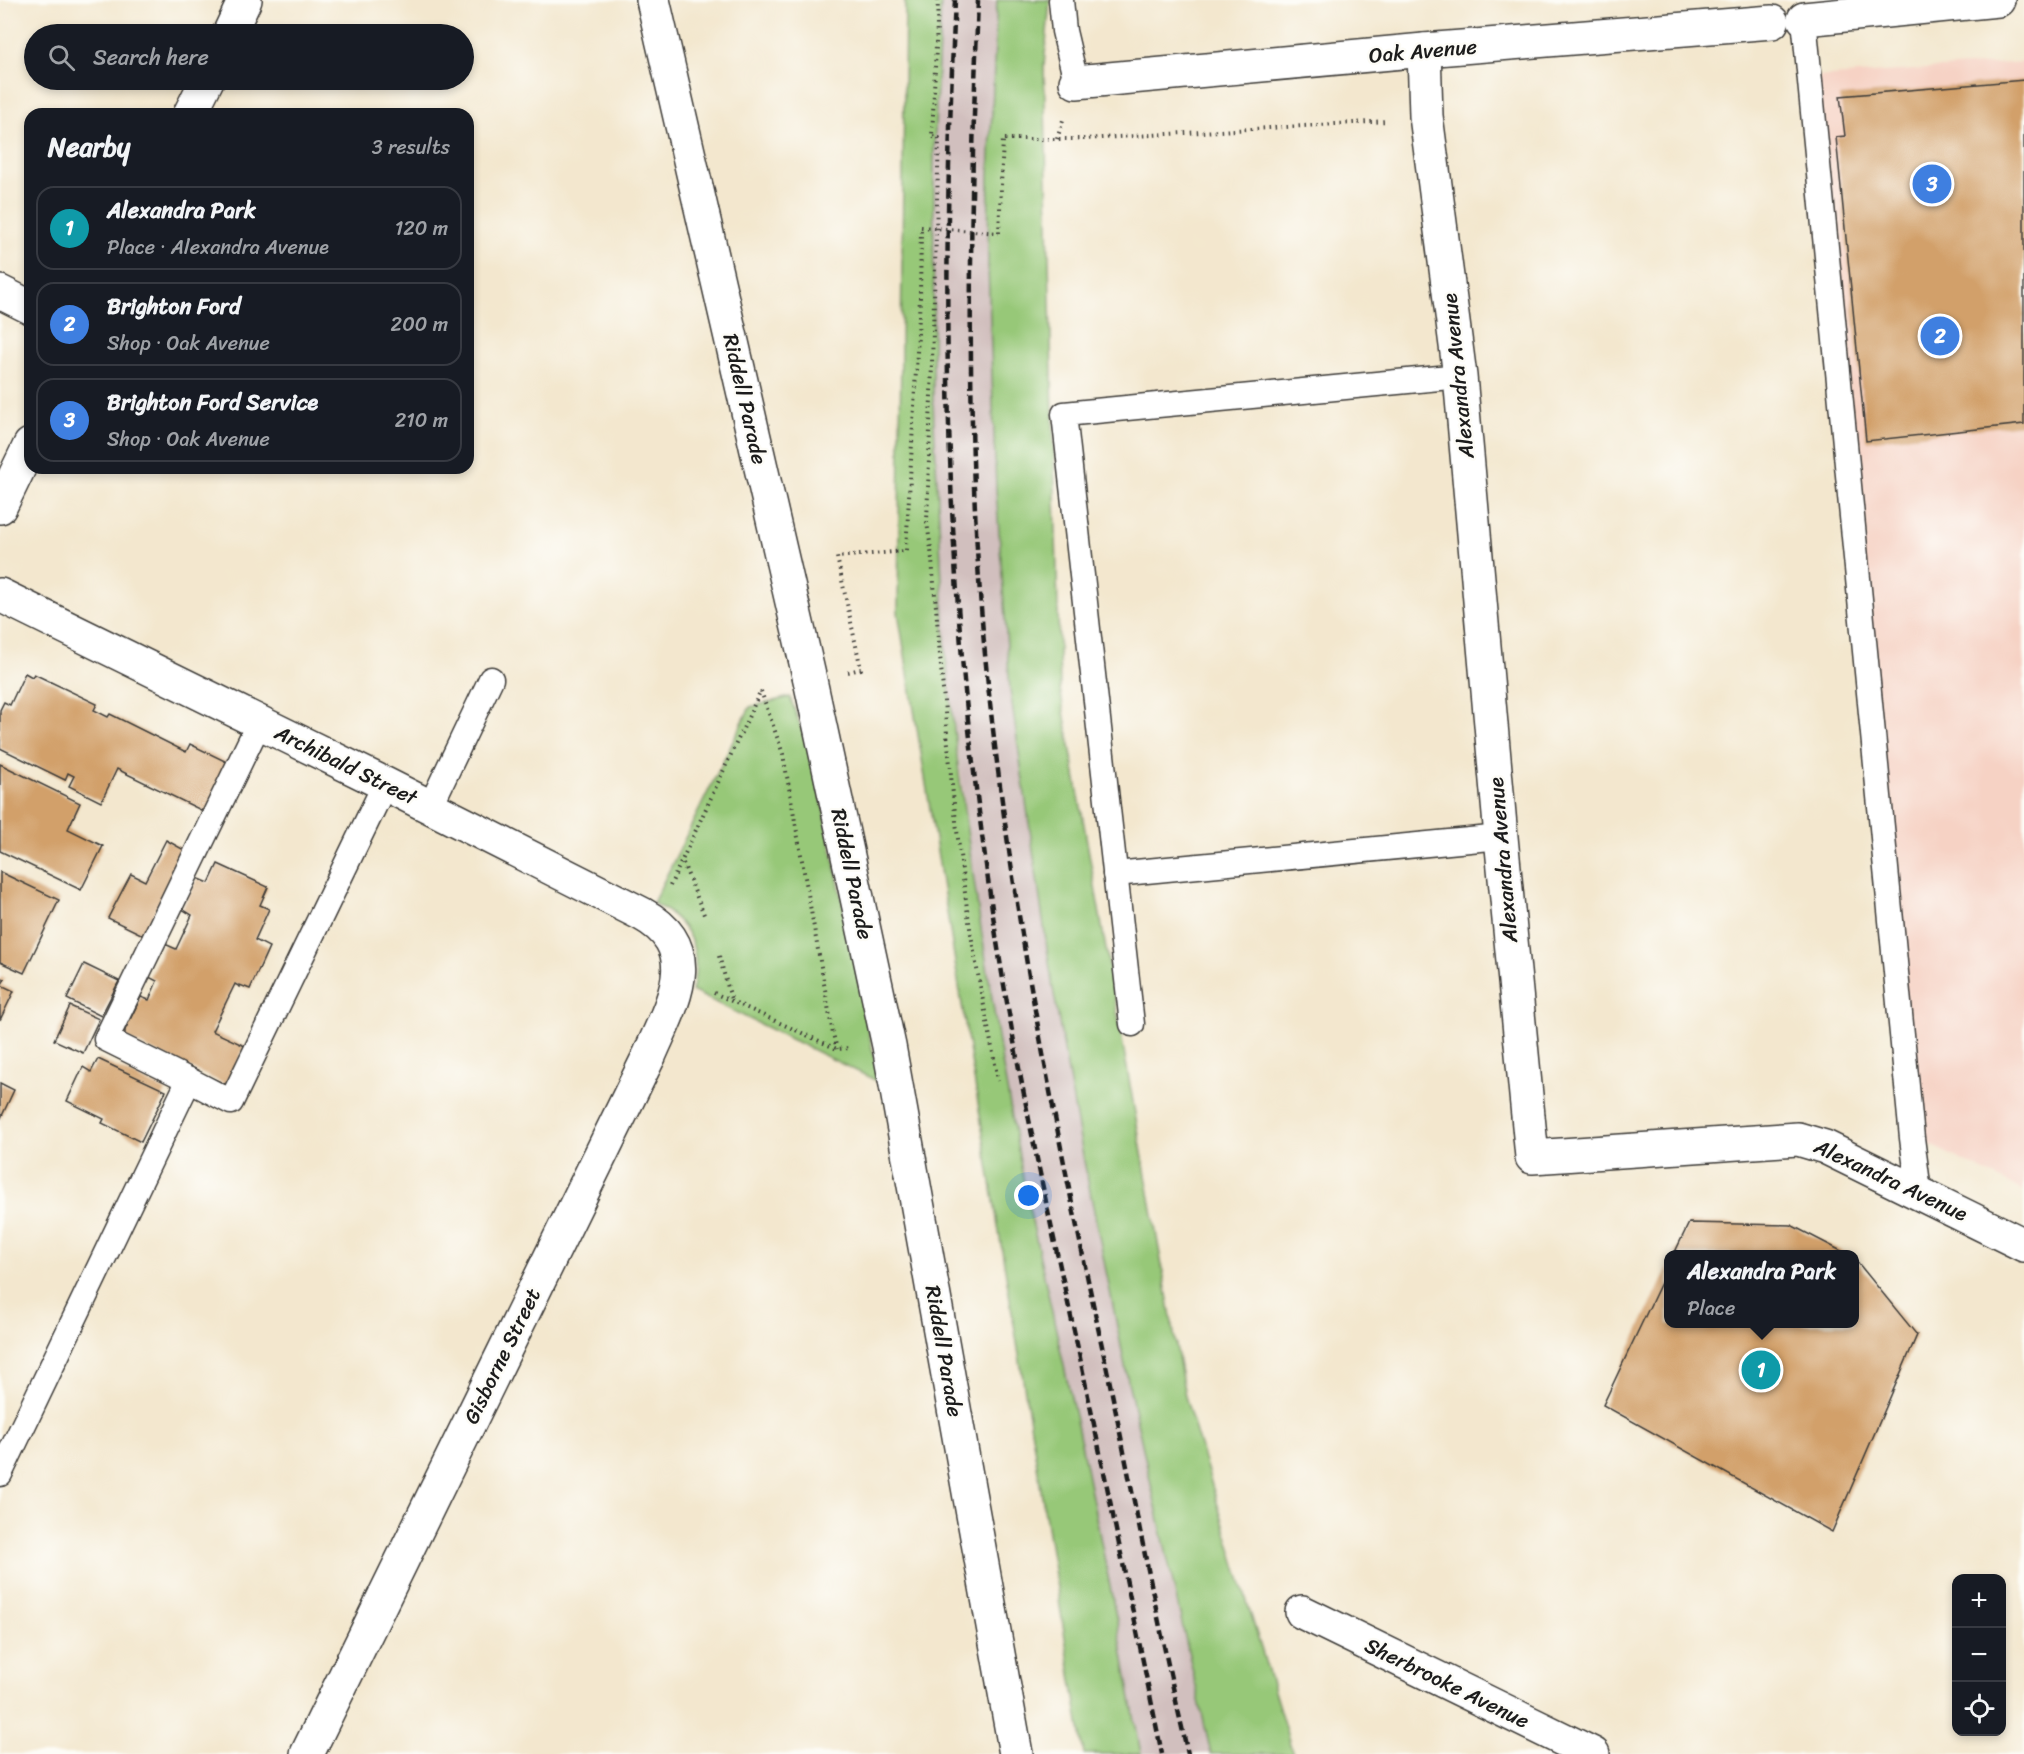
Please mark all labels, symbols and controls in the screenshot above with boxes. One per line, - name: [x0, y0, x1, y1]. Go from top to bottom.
- search box: [24, 24, 474, 90]
- street label: Oak Avenue: [1367, 27, 1479, 75]
- text: Search here: [93, 38, 209, 77]
- icon: search: [45, 41, 78, 74]
- text: Nearby: [48, 124, 130, 170]
- text: 3 results: [372, 130, 450, 165]
- pin: 3: [1912, 162, 1952, 207]
- text: Alexandra Park: [107, 191, 256, 230]
- text: 1: [65, 211, 74, 246]
- text: 120 m: [395, 211, 448, 246]
- text: Place · Alexandra Avenue: [107, 230, 329, 265]
- text: Brighton Ford: [107, 287, 240, 326]
- street label: Alexandra Avenue: [1430, 291, 1486, 462]
- text: 2: [64, 307, 75, 342]
- text: 200 m: [391, 307, 448, 342]
- pin: 2: [1920, 314, 1960, 358]
- text: Shop · Oak Avenue: [107, 326, 270, 361]
- street label: Riddell Parade: [712, 330, 779, 468]
- text: Brighton Ford Service: [107, 383, 318, 422]
- text: 3: [64, 403, 75, 438]
- text: 210 m: [395, 403, 448, 438]
- text: Shop · Oak Avenue: [107, 422, 270, 457]
- street label: Archibald Street: [267, 713, 425, 817]
- street label: Alexandra Avenue: [1477, 776, 1529, 945]
- street label: Riddell Parade: [820, 805, 884, 943]
- street label: Alexandra Avenue: [1807, 1127, 1974, 1232]
- your location: [1014, 1181, 1043, 1210]
- popup: [1664, 1250, 1859, 1328]
- text: Alexandra Park: [1687, 1252, 1836, 1291]
- street label: Gisborne Street: [453, 1281, 551, 1431]
- street label: Riddell Parade: [914, 1282, 974, 1420]
- text: Place: [1687, 1291, 1735, 1326]
- pin: 1: [1742, 1348, 1780, 1392]
- map controls: [1952, 1574, 2006, 1736]
- button: +: [1952, 1574, 2006, 1628]
- street label: Sherbrooke Avenue: [1358, 1627, 1536, 1740]
- button: −: [1952, 1628, 2006, 1682]
- button: locate: [1952, 1682, 2006, 1736]

